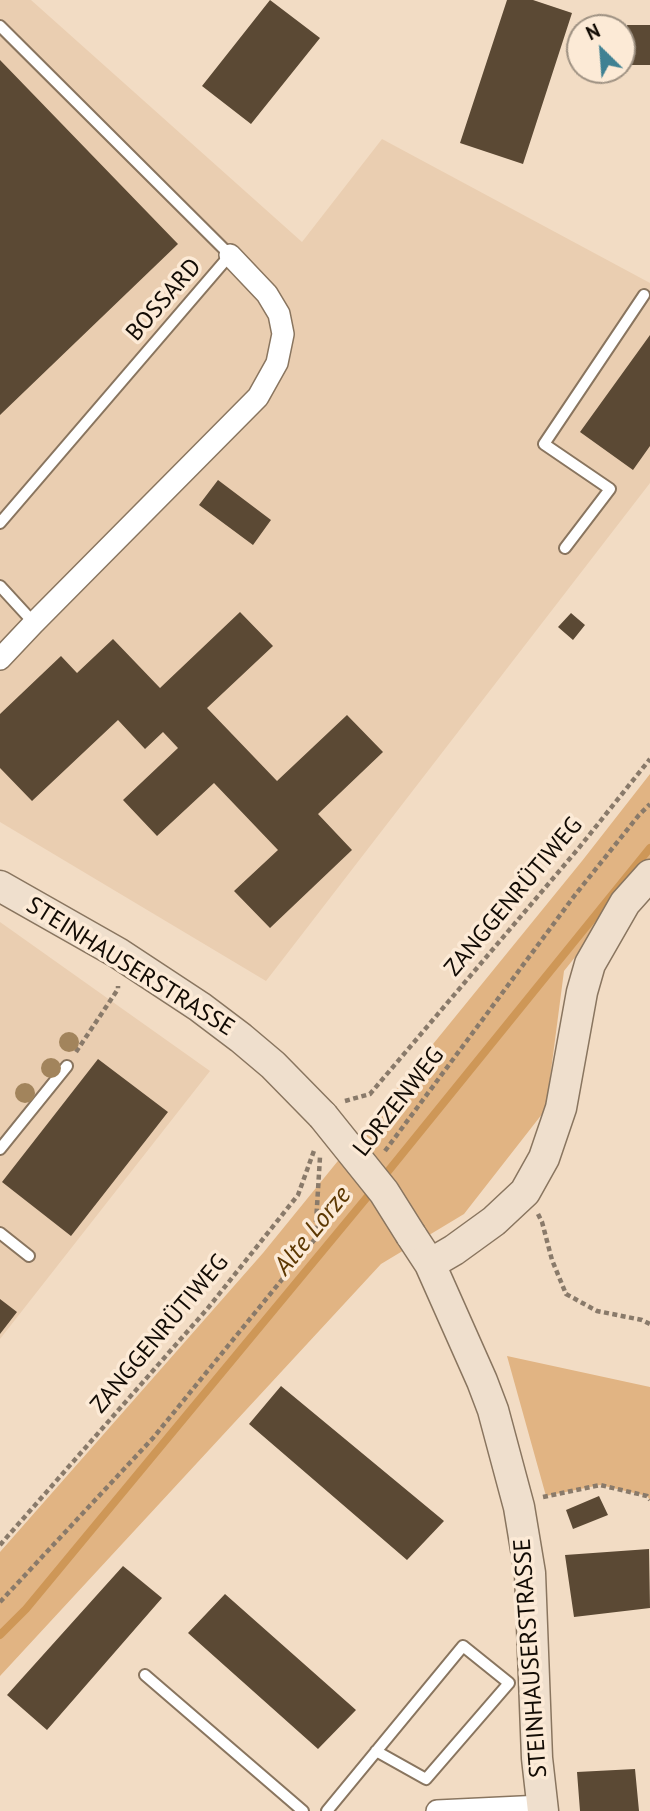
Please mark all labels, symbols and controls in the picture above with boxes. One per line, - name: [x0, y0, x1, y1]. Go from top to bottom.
- north arrow: [566, 14, 636, 84]
- text: N: [582, 18, 604, 45]
- street label: BOSSARD: [120, 253, 208, 347]
- street label: ZANGGENRÜTIWEG: [439, 812, 589, 982]
- street label: STEINHAUSERSTRASSE: [21, 891, 239, 1043]
- street label: LORZENWEG: [347, 1042, 451, 1162]
- water label: Alte Lorze: [268, 1180, 358, 1282]
- street label: ZANGGENRÜTIWEG: [85, 1249, 235, 1419]
- street label: STEINHAUSERSTRASSE: [508, 1537, 554, 1779]

